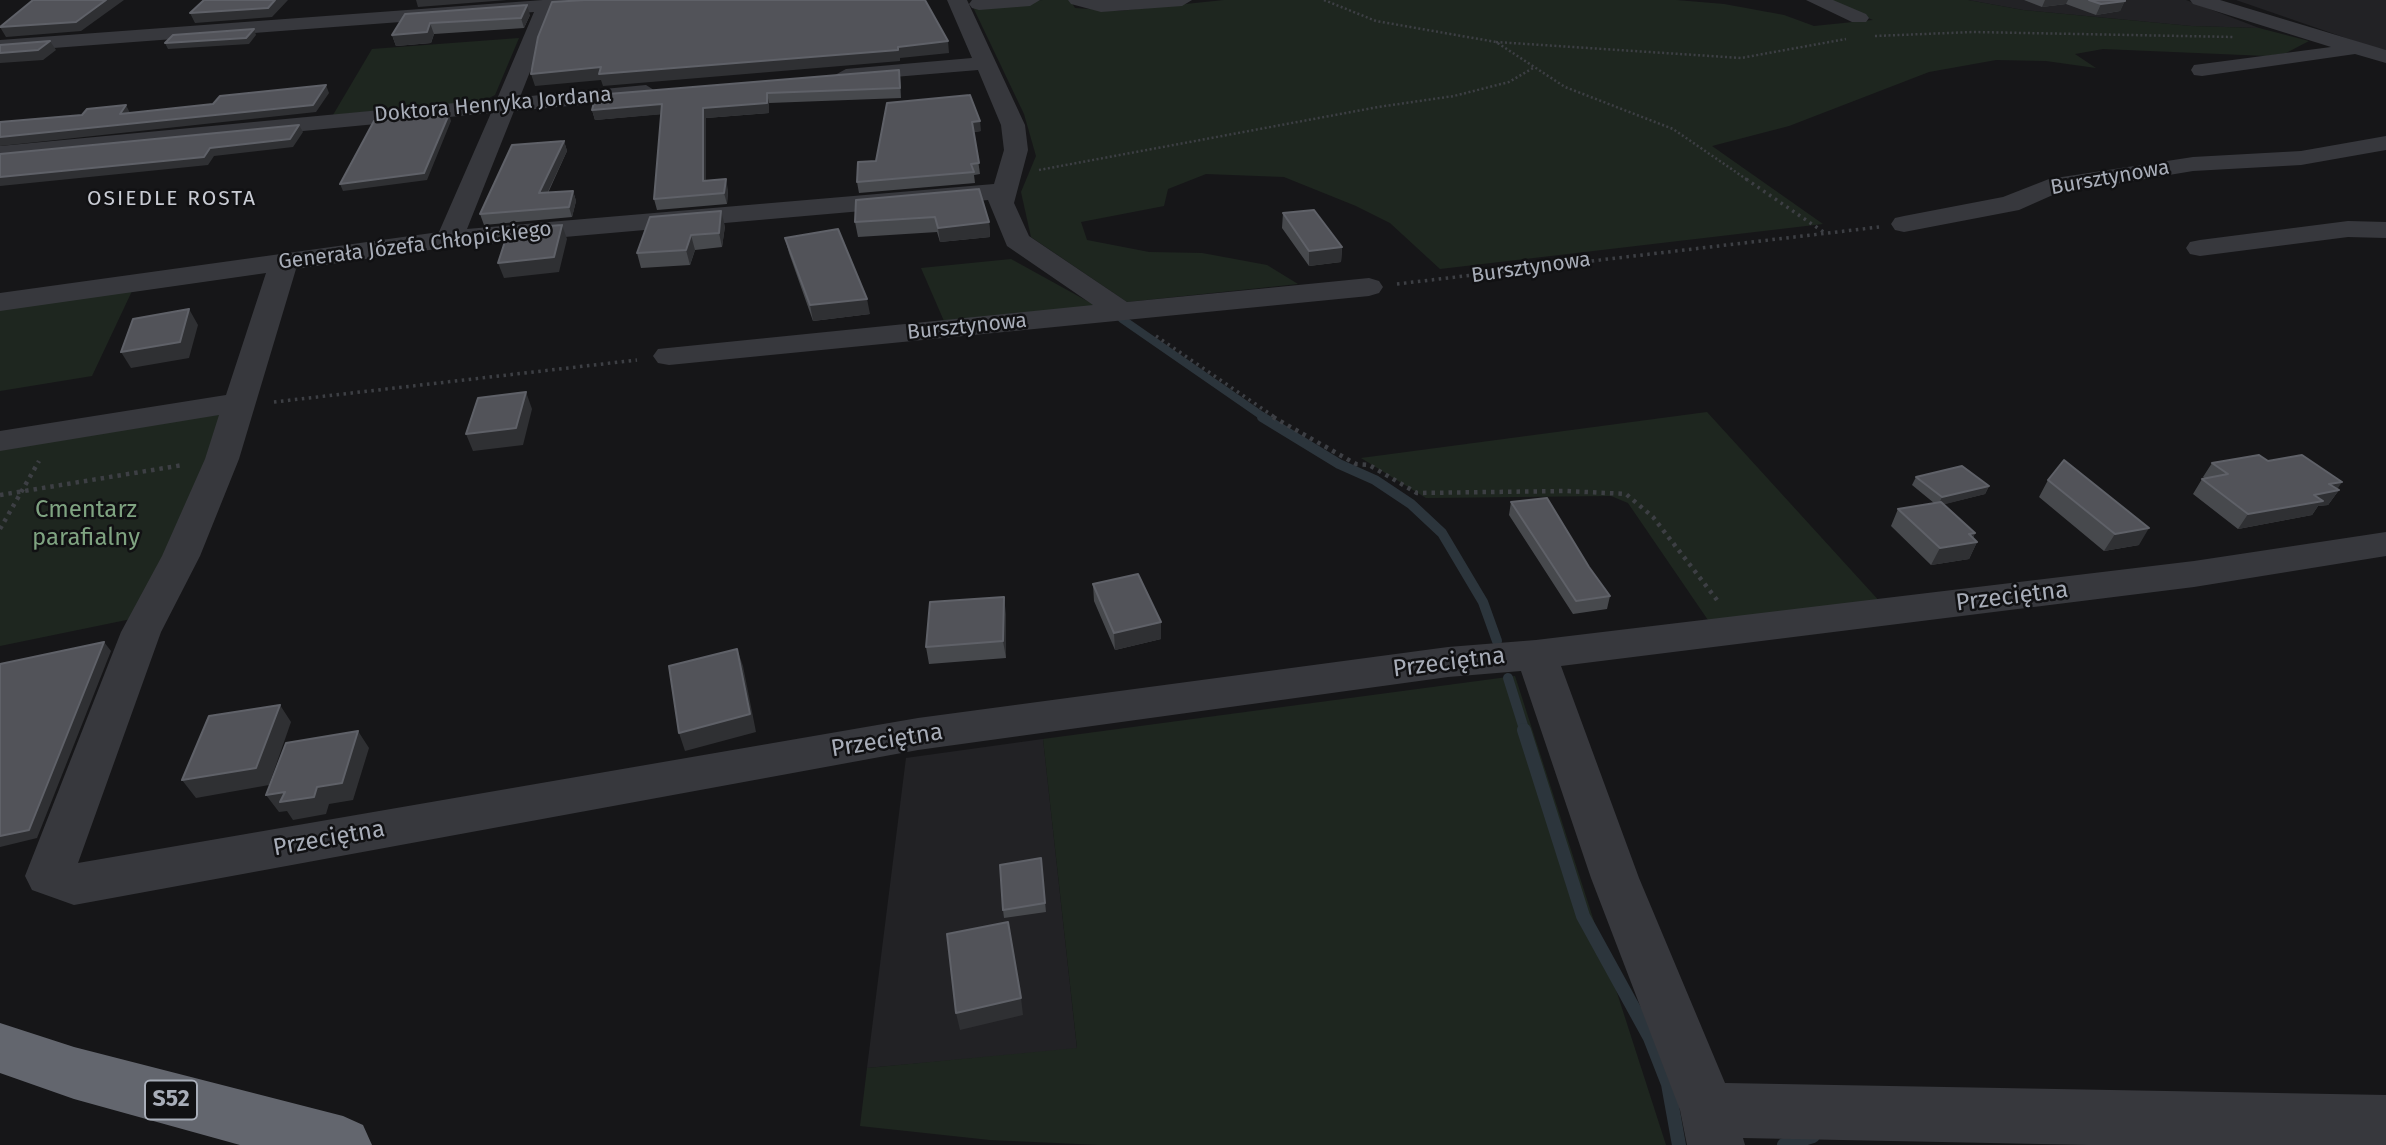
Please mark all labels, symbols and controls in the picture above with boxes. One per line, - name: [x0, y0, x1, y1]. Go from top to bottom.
- street label: Doktora Henryka Jordana: [373, 82, 613, 128]
- street label: Bursztynowa: [2049, 155, 2171, 201]
- district label: OSIEDLE ROSTA: [89, 186, 255, 212]
- street label: Generała Józefa Chłopickiego: [277, 217, 553, 275]
- street label: Bursztynowa: [1470, 247, 1592, 289]
- street label: Bursztynowa: [906, 308, 1028, 346]
- park label: Cmentarz parafialny: [32, 496, 140, 552]
- street label: Przeciętna: [1954, 576, 2070, 618]
- street label: Przeciętna: [1391, 642, 1507, 684]
- street label: Przeciętna: [829, 718, 945, 764]
- street label: Przeciętna: [271, 815, 387, 863]
- road number: S52: [145, 1080, 197, 1120]

